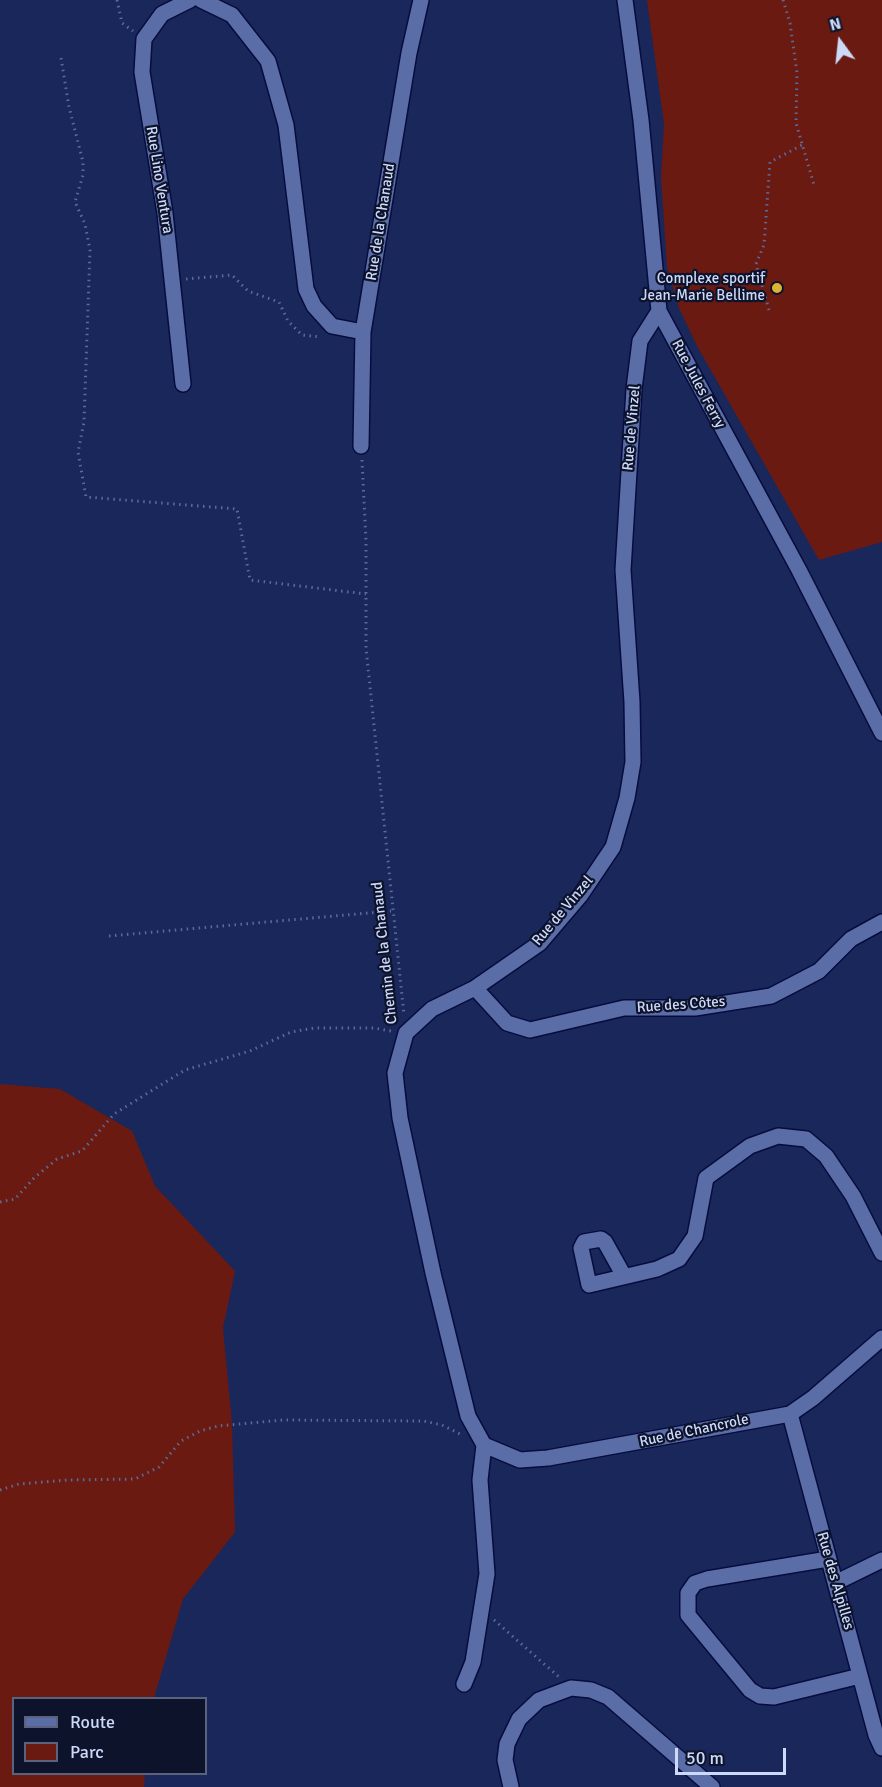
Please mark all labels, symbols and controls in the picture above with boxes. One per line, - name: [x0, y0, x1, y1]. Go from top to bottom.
- north arrow: [810, 12, 870, 72]
- text: N: [827, 14, 843, 36]
- street label: Rue Lino Ventura: [142, 125, 176, 235]
- street label: Rue de la Chanaud: [363, 162, 399, 282]
- place label: Complexe sportif Jean-Marie Bellime: [641, 270, 765, 305]
- marker: Complexe sportif Jean-Marie Bellime: [770, 281, 784, 295]
- street label: Rue Jules Ferry: [667, 337, 729, 431]
- street label: Rue de Vinzel: [619, 385, 645, 471]
- street label: Rue de Vinzel: [529, 872, 597, 950]
- street label: Chemin de la Chanaud: [369, 881, 401, 1025]
- street label: Rue des Côtes: [636, 993, 726, 1017]
- street label: Rue de Chancrole: [638, 1411, 750, 1451]
- street label: Rue des Alpilles: [812, 1530, 858, 1632]
- legend: [12, 1697, 207, 1775]
- text: Route: [70, 1711, 115, 1733]
- scale bar: [678, 1736, 789, 1774]
- text: Parc: [70, 1741, 104, 1763]
- text: 50 m: [686, 1747, 724, 1769]

